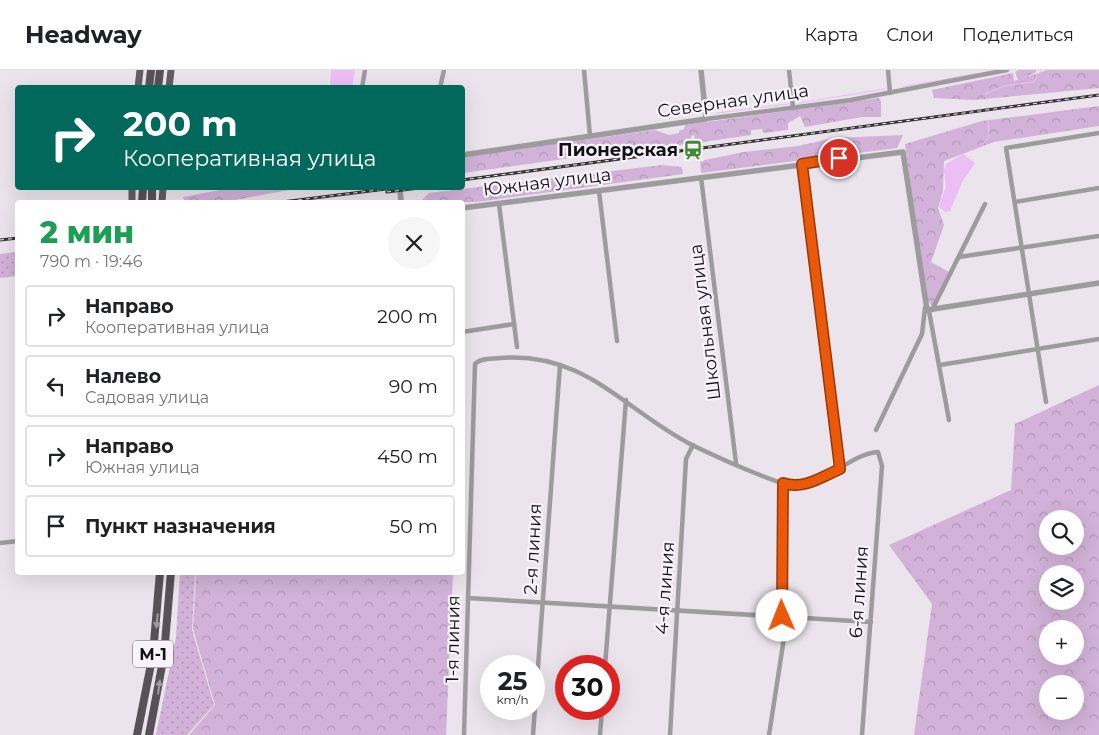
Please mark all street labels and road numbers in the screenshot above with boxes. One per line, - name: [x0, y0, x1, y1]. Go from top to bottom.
- street label: Северная улица: [656, 79, 810, 123]
- street label: Южная улица: [482, 163, 612, 201]
- street label: Школьная улица: [685, 243, 725, 401]
- street label: 2-я линия: [520, 503, 546, 595]
- street label: 4-я линия: [651, 541, 679, 635]
- street label: 6-я линия: [845, 545, 873, 639]
- street label: 1-я линия: [441, 595, 465, 683]
- road number: М-1: [133, 640, 173, 668]

